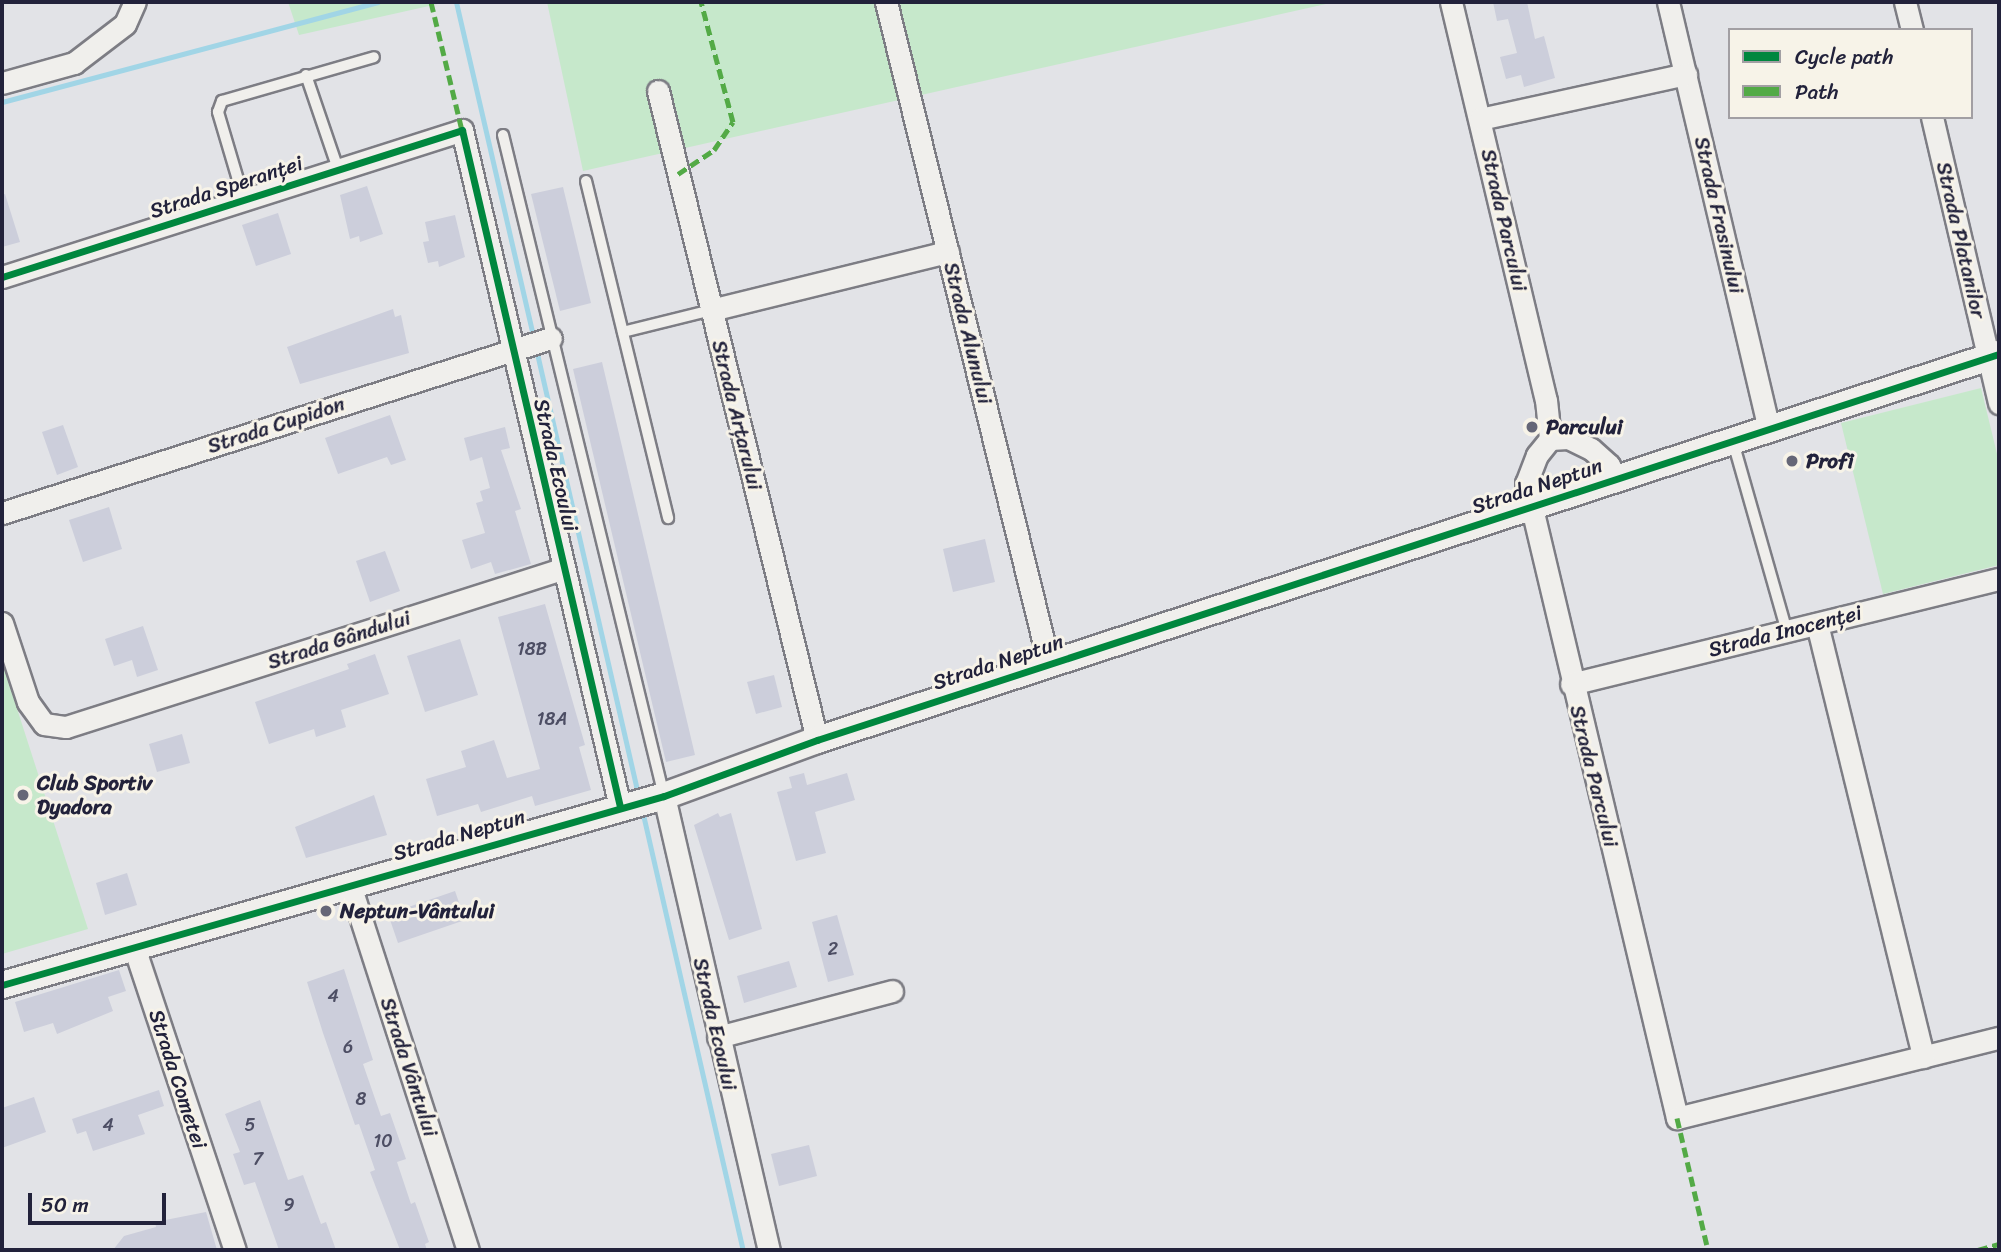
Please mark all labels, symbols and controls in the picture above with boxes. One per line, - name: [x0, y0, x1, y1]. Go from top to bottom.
- legend: [1728, 28, 1973, 119]
- text: Cycle path: [1795, 38, 1894, 76]
- text: Path: [1795, 73, 1838, 111]
- street label: Strada Frasinului: [1689, 134, 1749, 296]
- street label: Strada Parcului: [1475, 146, 1533, 294]
- street label: Strada Speranței: [146, 150, 306, 224]
- street label: Strada Platanilor: [1931, 159, 1991, 321]
- street label: Strada Alunului: [938, 260, 998, 406]
- street label: Strada Arțarului: [706, 337, 768, 493]
- street label: Strada Cupidon: [204, 391, 348, 459]
- street label: Strada Ecoului: [528, 396, 584, 534]
- place label: Parcului: [1546, 414, 1623, 440]
- marker: Parcului: [1524, 419, 1540, 435]
- place label: Profi: [1806, 448, 1854, 474]
- street label: Strada Neptun: [1468, 453, 1606, 519]
- marker: Profi: [1784, 453, 1800, 469]
- street label: Strada Inocenței: [1706, 600, 1864, 662]
- street label: Strada Gândului: [264, 605, 414, 675]
- street label: Strada Neptun: [929, 629, 1067, 695]
- house number: 18B: [517, 638, 547, 660]
- street label: Strada Parcului: [1564, 702, 1624, 850]
- house number: 18A: [537, 708, 567, 730]
- place label: Club Sportiv Dyadora: [37, 770, 152, 820]
- marker: Club Sportiv Dyadora: [15, 787, 31, 803]
- street label: Strada Neptun: [390, 804, 528, 866]
- place label: Neptun-Vântului: [340, 898, 494, 924]
- marker: Neptun-Vântului: [318, 903, 334, 919]
- house number: 2: [828, 938, 838, 960]
- street label: Strada Ecoului: [687, 955, 743, 1093]
- house number: 4: [327, 985, 339, 1007]
- street label: Strada Vântului: [375, 994, 443, 1140]
- street label: Strada Cometei: [144, 1006, 212, 1152]
- house number: 6: [343, 1036, 353, 1058]
- house number: 8: [356, 1088, 366, 1110]
- house number: 4: [102, 1114, 114, 1136]
- house number: 5: [245, 1114, 255, 1136]
- house number: 10: [373, 1130, 393, 1152]
- house number: 7: [253, 1148, 263, 1170]
- scale bar: [32, 1178, 170, 1222]
- text: 50 m: [41, 1186, 89, 1224]
- house number: 9: [283, 1194, 295, 1216]

